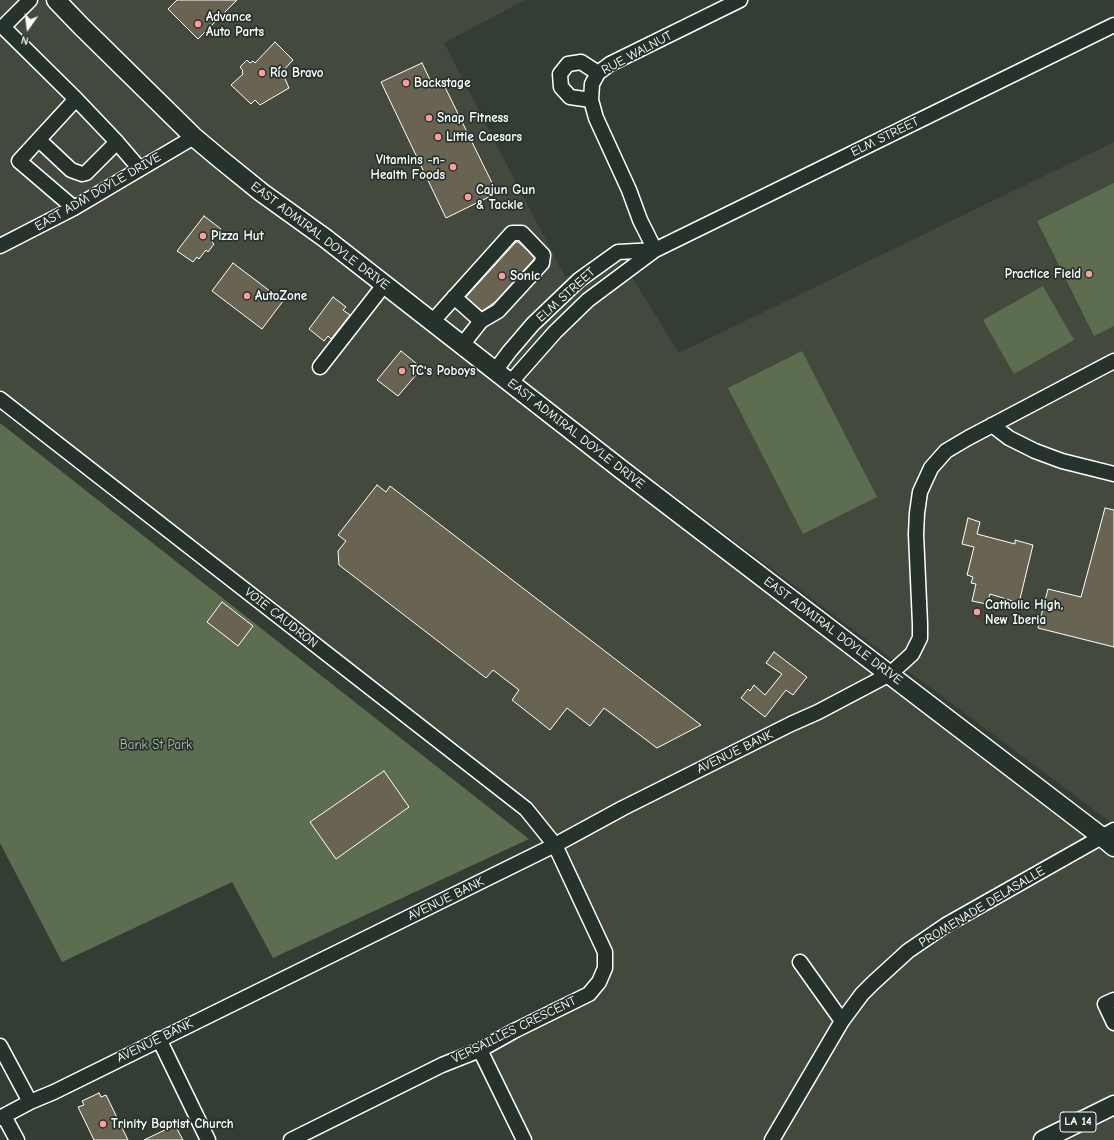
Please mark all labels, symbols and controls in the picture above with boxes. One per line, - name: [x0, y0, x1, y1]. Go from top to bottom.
- north arrow: [8, 8, 48, 48]
- place label: Advance Auto Parts: [206, 9, 264, 40]
- marker: Advance Auto Parts: [193, 19, 203, 29]
- street label: RUE WALNUT: [599, 28, 675, 78]
- text: N: [20, 33, 30, 47]
- place label: Río Bravo: [270, 65, 324, 81]
- marker: Río Bravo: [257, 68, 267, 78]
- place label: Backstage: [414, 75, 471, 91]
- marker: Backstage: [401, 78, 411, 88]
- place label: Snap Fitness: [437, 110, 509, 126]
- marker: Snap Fitness: [424, 113, 434, 123]
- street label: ELM STREET: [848, 114, 922, 160]
- place label: Little Caesars: [446, 129, 522, 145]
- marker: Little Caesars: [433, 132, 443, 142]
- street label: EAST ADM DOYLE DRIVE: [32, 150, 164, 234]
- place label: Vitamins -n- Health Foods: [371, 152, 445, 183]
- marker: Vitamins -n- Health Foods: [448, 162, 458, 172]
- street label: EAST ADMIRAL DOYLE DRIVE: [247, 179, 393, 293]
- place label: Cajun Gun & Tackle: [476, 182, 535, 213]
- marker: Cajun Gun & Tackle: [463, 192, 473, 202]
- place label: Pizza Hut: [211, 228, 264, 244]
- marker: Pizza Hut: [198, 231, 208, 241]
- street label: ELM STREET: [533, 265, 599, 325]
- place label: Practice Field: [1005, 266, 1081, 282]
- place label: Sonic: [510, 268, 540, 284]
- marker: Practice Field: [1084, 269, 1094, 279]
- marker: Sonic: [497, 271, 507, 281]
- place label: AutoZone: [255, 288, 307, 304]
- marker: AutoZone: [242, 291, 252, 301]
- place label: TC's Poboys: [410, 363, 475, 379]
- marker: TC's Poboys: [397, 366, 407, 376]
- street label: EAST ADMIRAL DOYLE DRIVE: [504, 376, 648, 492]
- street label: EAST ADMIRAL DOYLE DRIVE: [760, 574, 906, 688]
- street label: VOIE CAUDRON: [241, 584, 321, 652]
- place label: Catholic High, New Iberia: [985, 597, 1063, 628]
- marker: Catholic High, New Iberia: [972, 607, 982, 617]
- street label: AVENUE BANK: [694, 727, 776, 777]
- park label: Bank St Park: [120, 737, 192, 753]
- street label: PROMENADE DELASALLE: [916, 863, 1048, 951]
- street label: AVENUE BANK: [405, 874, 487, 924]
- street label: VERSAILLES CRESCENT: [449, 993, 579, 1067]
- street label: AVENUE BANK: [114, 1016, 196, 1066]
- road number: LA 14: [1060, 1112, 1096, 1132]
- place label: Trinity Baptist Church: [111, 1116, 234, 1132]
- marker: Trinity Baptist Church: [98, 1119, 108, 1129]

